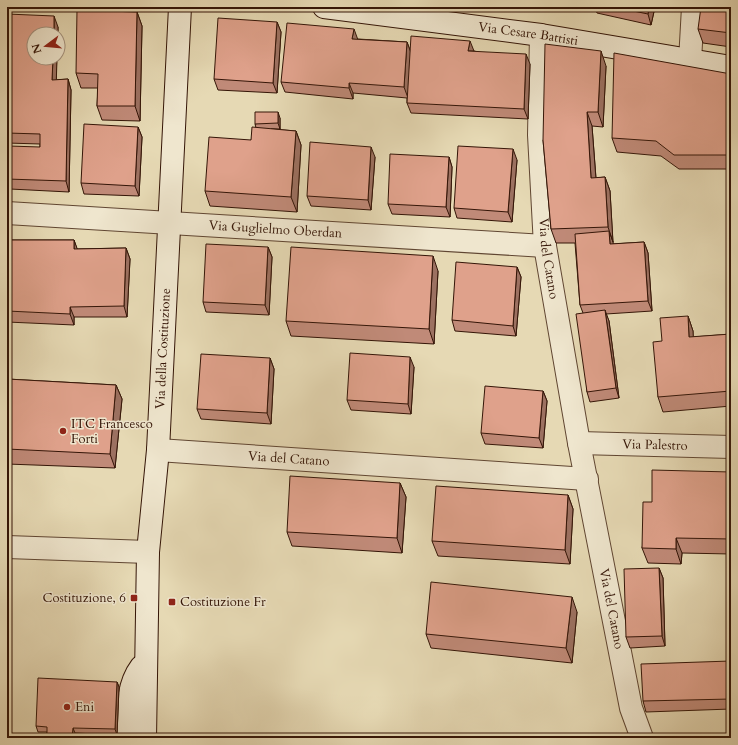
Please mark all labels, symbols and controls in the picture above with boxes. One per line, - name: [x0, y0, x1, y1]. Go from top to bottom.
- street label: Via Cesare Battisti: [477, 18, 580, 50]
- north arrow: [26, 26, 66, 66]
- text: N: [28, 42, 45, 55]
- street label: Via Guglielmo Oberdan: [208, 216, 343, 243]
- street label: Via del Catano: [534, 218, 563, 300]
- street label: Via della Costituzione: [151, 288, 175, 410]
- place label: ITC Francesco Forti: [71, 415, 153, 448]
- marker: ITC Francesco Forti: [58, 426, 68, 436]
- street label: Via Palestro: [622, 435, 688, 455]
- street label: Via del Catano: [247, 447, 330, 471]
- street label: Via del Catano: [595, 567, 628, 651]
- place label: Costituzione, 6: [42, 589, 126, 607]
- marker: Costituzione, 6: [129, 593, 139, 603]
- place label: Costituzione Fr: [180, 593, 266, 611]
- marker: Costituzione Fr: [167, 597, 177, 607]
- place label: Eni: [75, 698, 94, 716]
- marker: Eni: [62, 702, 72, 712]

